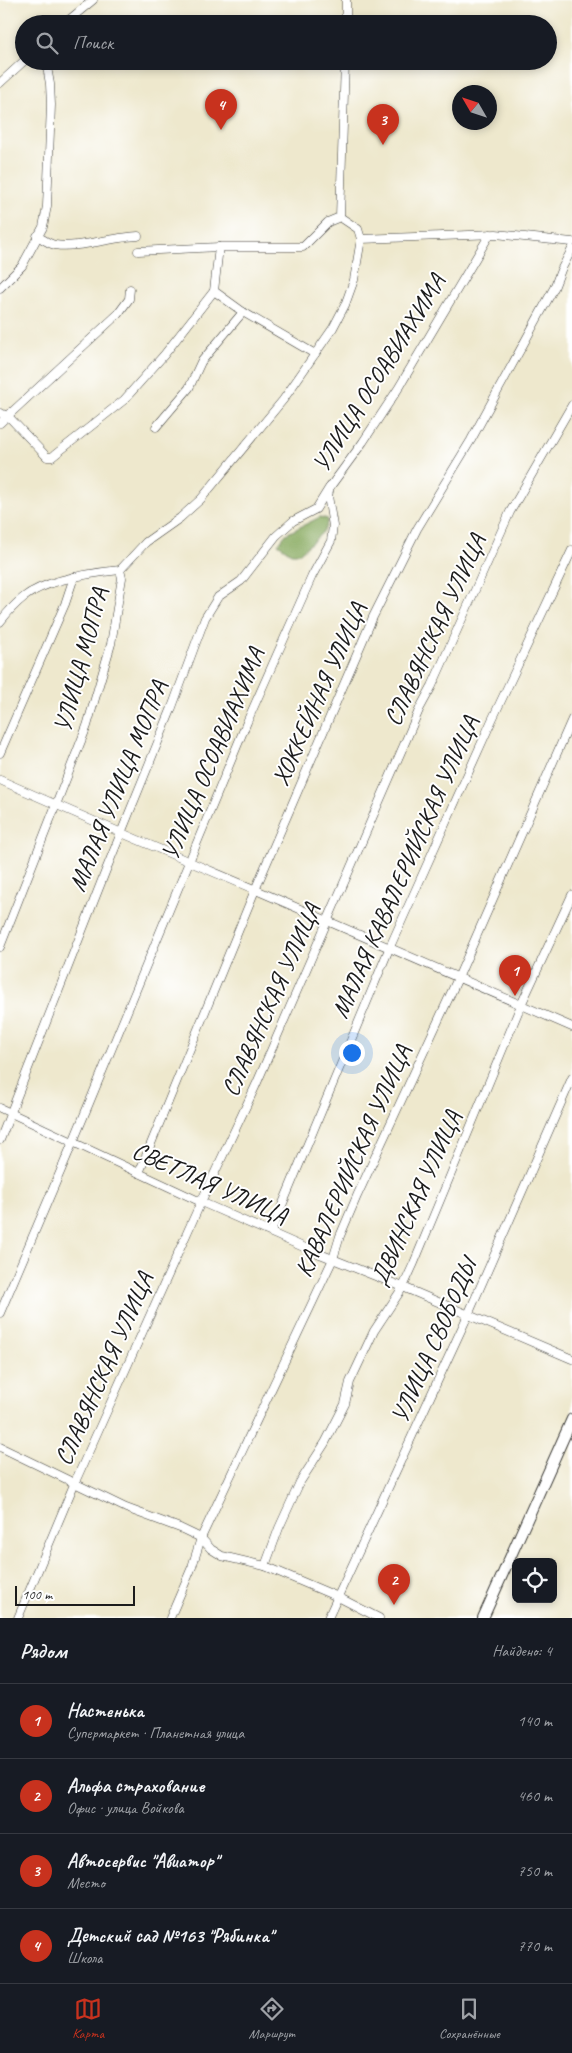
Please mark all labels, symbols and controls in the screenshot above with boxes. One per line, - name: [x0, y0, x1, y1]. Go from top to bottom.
- search box: [15, 15, 557, 70]
- icon: search: [33, 29, 61, 57]
- text: Поиск: [73, 31, 113, 55]
- north arrow: [452, 85, 497, 130]
- pin: 4: [205, 89, 237, 130]
- pin: 3: [367, 104, 399, 145]
- street label: УЛИЦА ОСОАВИАХИМА: [305, 267, 454, 478]
- street label: СЛАВЯНСКАЯ УЛИЦА: [377, 528, 494, 731]
- street label: УЛИЦА МОПРА: [46, 584, 116, 736]
- street label: ХОККЕЙНАЯ УЛИЦА: [264, 597, 374, 791]
- street label: УЛИЦА ОСОАВИАХИМА: [154, 642, 273, 865]
- street label: МАЛАЯ УЛИЦА МОПРА: [61, 676, 175, 896]
- street label: МАЛАЯ КАВАЛЕРИЙСКАЯ УЛИЦА: [324, 711, 486, 1023]
- street label: СЛАВЯНСКАЯ УЛИЦА: [214, 897, 328, 1101]
- pin: 1: [499, 955, 531, 996]
- street label: КАВАЛЕРИЙСКАЯ УЛИЦА: [287, 1040, 419, 1282]
- your location: [339, 1040, 365, 1066]
- street label: ДВИНСКАЯ УЛИЦА: [363, 1105, 469, 1290]
- street label: СВЕТЛАЯ УЛИЦА: [127, 1134, 293, 1232]
- street label: УЛИЦА СВОБОДЫ: [384, 1250, 486, 1428]
- street label: СЛАВЯНСКАЯ УЛИЦА: [47, 1266, 161, 1470]
- map controls: [512, 1558, 557, 1603]
- button: locate: [512, 1558, 557, 1603]
- pin: 2: [378, 1564, 410, 1605]
- scale bar: [15, 1583, 135, 1606]
- text: 100 m: [22, 1586, 52, 1603]
- text: Рядом: [20, 1638, 67, 1664]
- text: Найдено: 4: [492, 1641, 552, 1661]
- text: Настенька: [67, 1699, 144, 1723]
- text: 1: [32, 1711, 40, 1731]
- text: 140 m: [518, 1711, 552, 1731]
- text: Супермаркет · Планетная улица: [67, 1723, 244, 1743]
- text: Альфа страхование: [67, 1774, 204, 1798]
- text: 2: [32, 1786, 40, 1806]
- text: 460 m: [518, 1786, 552, 1806]
- text: Офис · улица Войкова: [67, 1798, 184, 1818]
- text: Автосервис "Авиатор": [67, 1849, 218, 1873]
- text: 3: [32, 1861, 40, 1881]
- text: 750 m: [518, 1861, 552, 1881]
- text: Место: [67, 1873, 105, 1893]
- text: Детский сад №163 "Рябинка": [67, 1924, 273, 1948]
- text: 4: [32, 1936, 40, 1956]
- text: 770 m: [518, 1936, 552, 1956]
- text: Школа: [67, 1948, 102, 1968]
- tab: Карта: [72, 1995, 104, 2042]
- tab: Маршрут: [249, 1995, 295, 2042]
- tab: Сохранённые: [439, 1995, 500, 2042]

